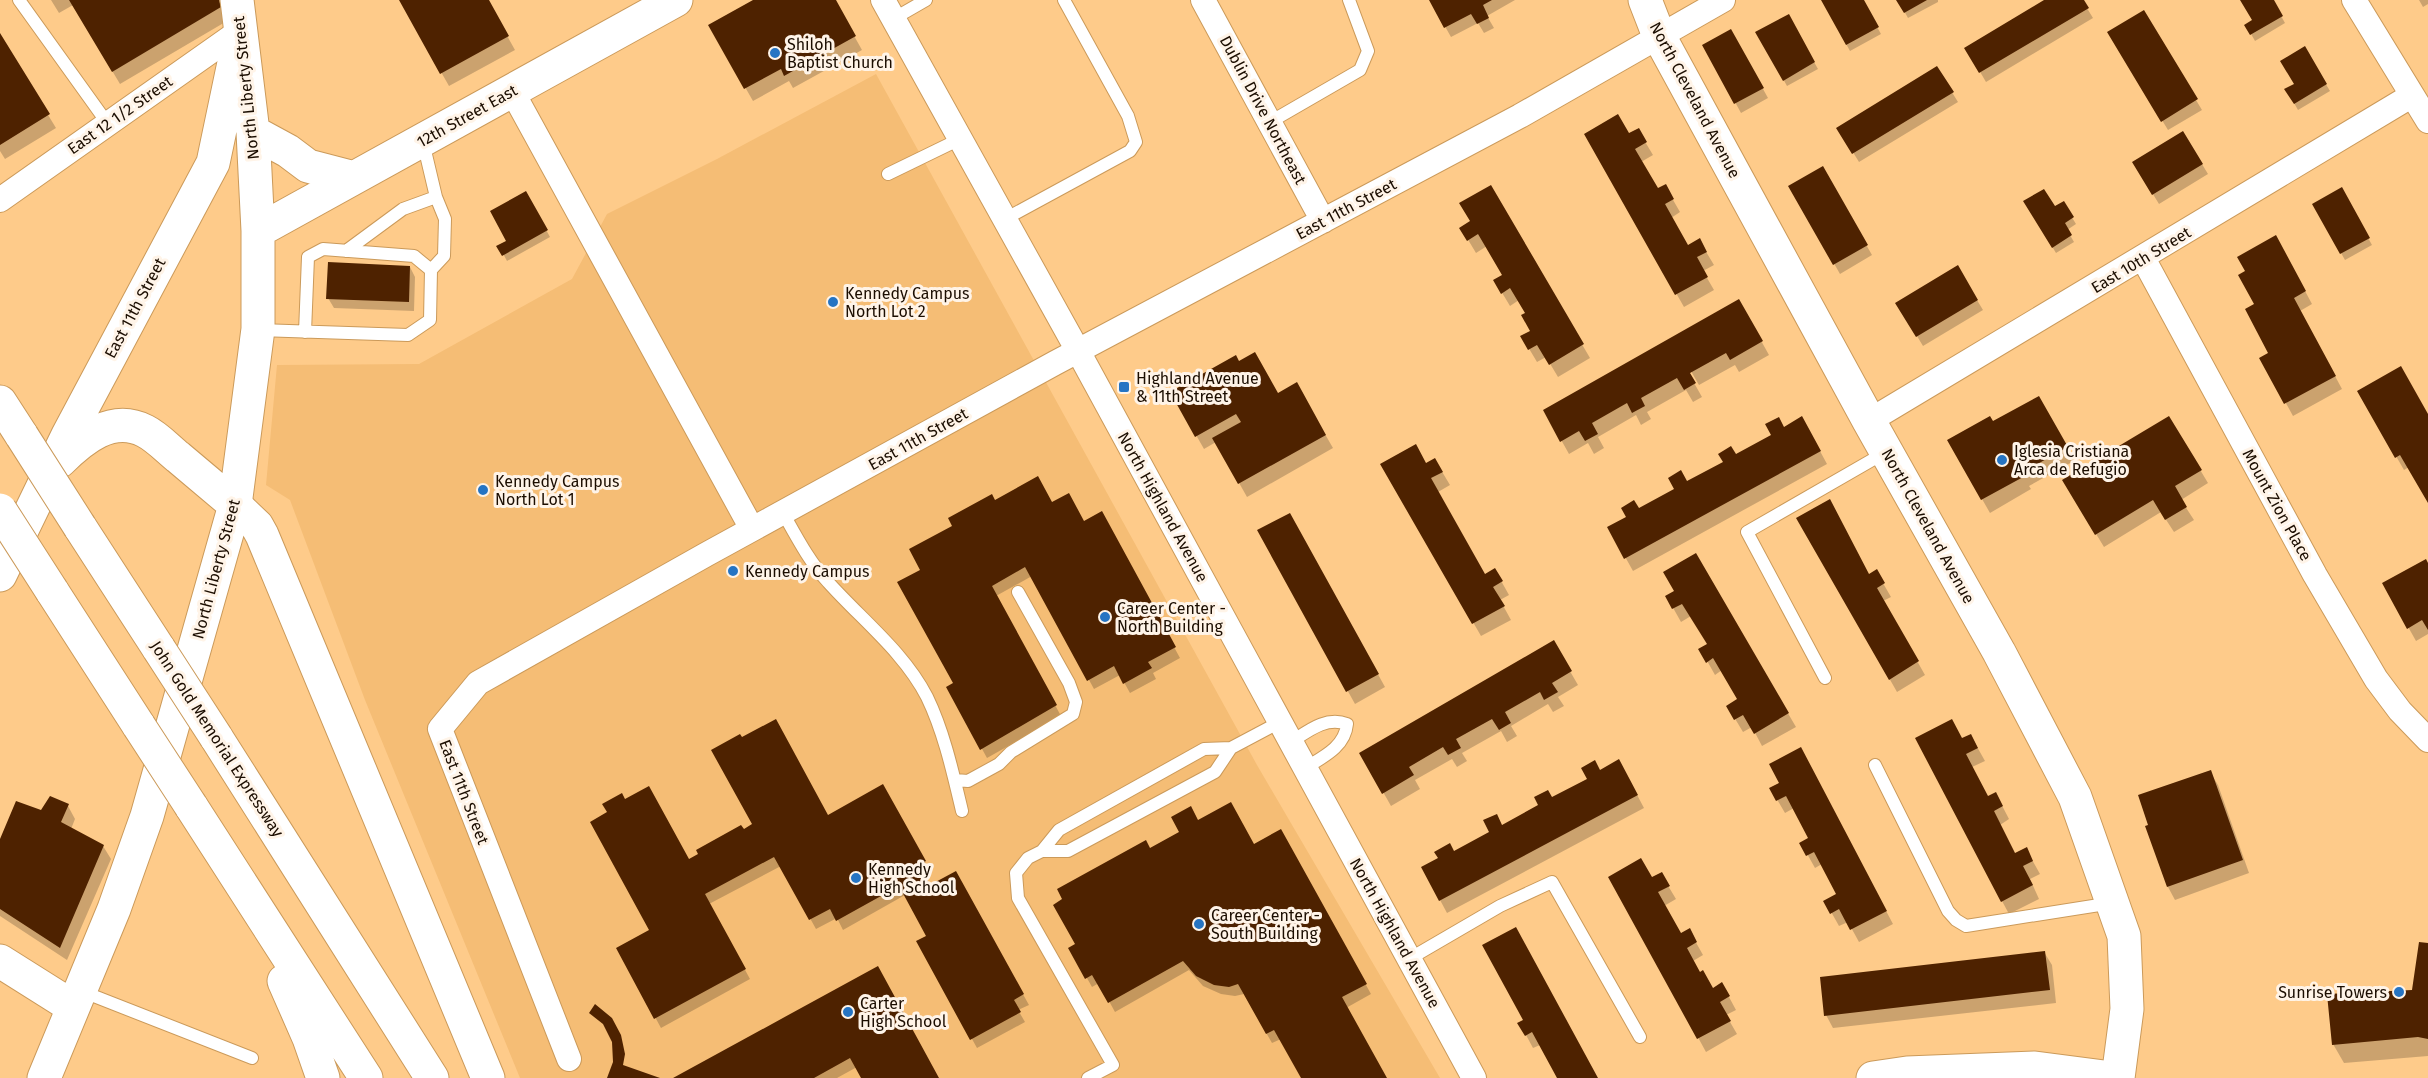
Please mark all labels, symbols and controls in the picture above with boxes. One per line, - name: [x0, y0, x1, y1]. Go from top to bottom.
- street label: North Liberty Street: [229, 15, 263, 161]
- street label: North Cleveland Avenue: [1646, 19, 1744, 181]
- street label: Dublin Drive Northeast: [1216, 32, 1310, 188]
- place label: Shiloh Baptist Church: [787, 35, 893, 72]
- marker: Shiloh Baptist Church: [768, 46, 782, 60]
- street label: East 12 1/2 Street: [64, 72, 176, 158]
- street label: 12th Street East: [413, 80, 521, 151]
- street label: East 11th Street: [1293, 174, 1400, 243]
- street label: East 10th Street: [2088, 223, 2195, 297]
- street label: East 11th Street: [101, 254, 170, 361]
- place label: Kennedy Campus North Lot 2: [845, 284, 970, 321]
- marker: Kennedy Campus North Lot 2: [826, 295, 840, 309]
- place label: Highland Avenue & 11th Street: [1136, 369, 1259, 406]
- marker: Highland Avenue & 11th Street: [1117, 380, 1131, 394]
- street label: East 11th Street: [865, 404, 971, 474]
- street label: North Highland Avenue: [1114, 429, 1212, 585]
- place label: Iglesia Cristiana Arca de Refugio: [2014, 442, 2129, 479]
- street label: North Cleveland Avenue: [1878, 445, 1978, 607]
- street label: Mount Zion Place: [2238, 446, 2316, 564]
- marker: Iglesia Cristiana Arca de Refugio: [1995, 453, 2009, 467]
- place label: Kennedy Campus North Lot 1: [495, 472, 620, 509]
- marker: Kennedy Campus North Lot 1: [476, 483, 490, 497]
- street label: North Liberty Street: [188, 497, 244, 641]
- place label: Kennedy Campus: [745, 562, 870, 581]
- marker: Kennedy Campus: [726, 564, 740, 578]
- place label: Career Center - North Building: [1117, 599, 1226, 636]
- marker: Career Center - North Building: [1098, 610, 1112, 624]
- street label: John Gold Memorial Expressway: [146, 637, 288, 841]
- street label: East 11th Street: [435, 737, 493, 847]
- street label: North Highland Avenue: [1346, 855, 1444, 1011]
- place label: Kennedy High School: [868, 860, 955, 897]
- marker: Kennedy High School: [849, 871, 863, 885]
- place label: Career Center - South Building: [1211, 906, 1320, 943]
- marker: Career Center - South Building: [1192, 917, 1206, 931]
- place label: Sunrise Towers: [2278, 983, 2387, 1002]
- marker: Sunrise Towers: [2392, 985, 2406, 999]
- place label: Carter High School: [860, 994, 947, 1031]
- marker: Carter High School: [841, 1005, 855, 1019]

